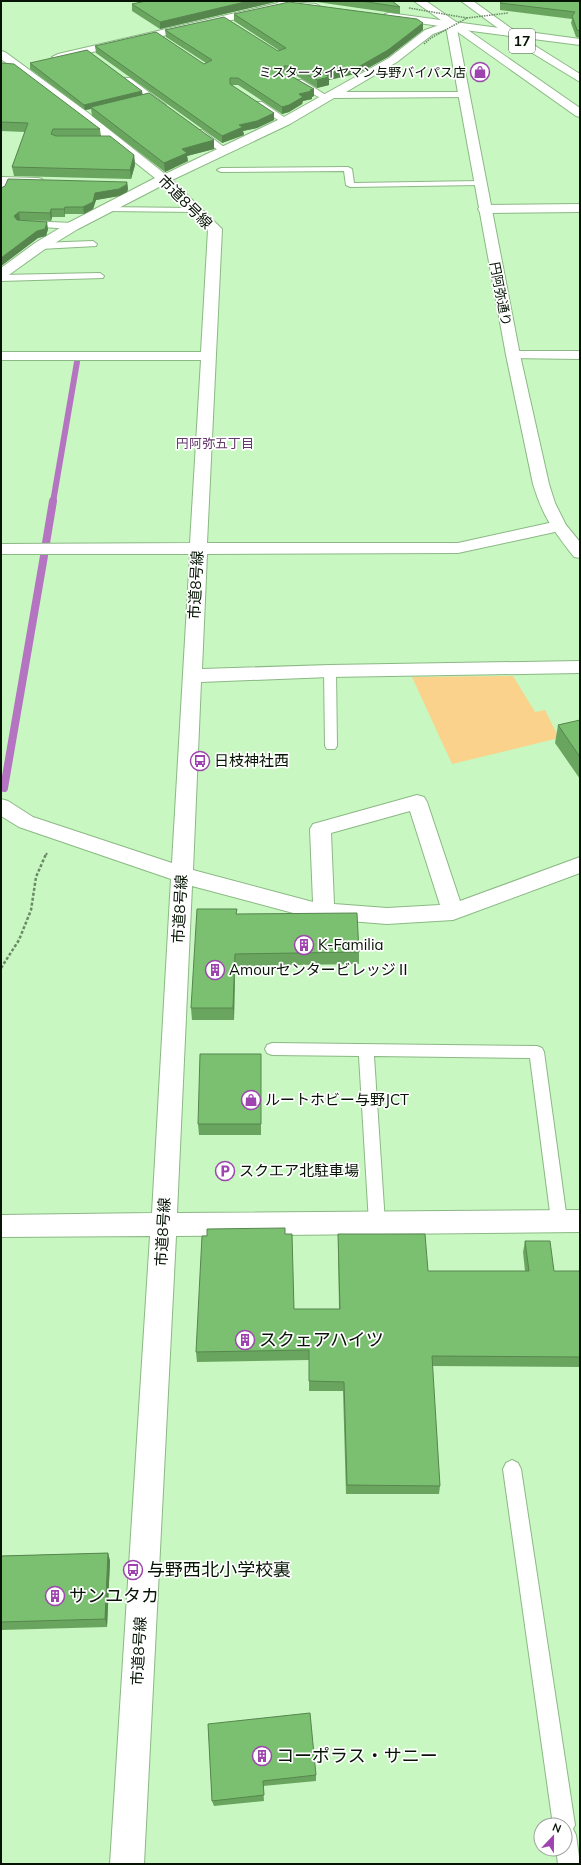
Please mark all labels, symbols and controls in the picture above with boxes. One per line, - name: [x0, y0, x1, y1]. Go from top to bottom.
- road number: 17: [509, 29, 535, 53]
- shop icon: ミスタータイヤマン与野バイパス店: [469, 61, 491, 83]
- place label: ミスタータイヤマン与野バイパス店: [259, 64, 466, 80]
- street label: 市道8号線: [154, 171, 216, 233]
- street label: 円阿弥通り: [487, 261, 515, 327]
- district label: 円阿弥五丁目: [176, 435, 254, 451]
- street label: 市道8号線: [184, 550, 207, 620]
- bus stop icon: 日枝神社西: [189, 750, 211, 772]
- place label: 日枝神社西: [214, 751, 289, 770]
- street label: 市道8号線: [168, 874, 191, 944]
- building icon: K-Familia: [293, 934, 315, 956]
- place label: K-Familia: [318, 935, 383, 954]
- building icon: AmourセンタービレッジⅡ: [204, 959, 226, 981]
- place label: AmourセンタービレッジⅡ: [229, 960, 411, 979]
- shop icon: ルートホビー与野JCT: [240, 1089, 262, 1111]
- place label: ルートホビー与野JCT: [265, 1090, 409, 1109]
- parking icon: スクエア北駐車場: [214, 1160, 236, 1182]
- place label: スクエア北駐車場: [239, 1161, 359, 1180]
- street label: 市道8号線: [151, 1197, 174, 1267]
- place label: スクェアハイツ: [259, 1328, 384, 1351]
- building icon: スクェアハイツ: [234, 1329, 256, 1351]
- place label: 与野西北小学校裏: [147, 1558, 291, 1581]
- bus stop icon: 与野西北小学校裏: [122, 1559, 144, 1581]
- place label: サンユタカ: [69, 1584, 159, 1607]
- building icon: サンユタカ: [44, 1585, 66, 1607]
- street label: 市道8号線: [127, 1616, 150, 1686]
- place label: コーポラス・サニー: [276, 1744, 438, 1767]
- building icon: コーポラス・サニー: [251, 1745, 273, 1767]
- north arrow: [533, 1817, 573, 1857]
- text: N: [550, 1820, 563, 1836]

